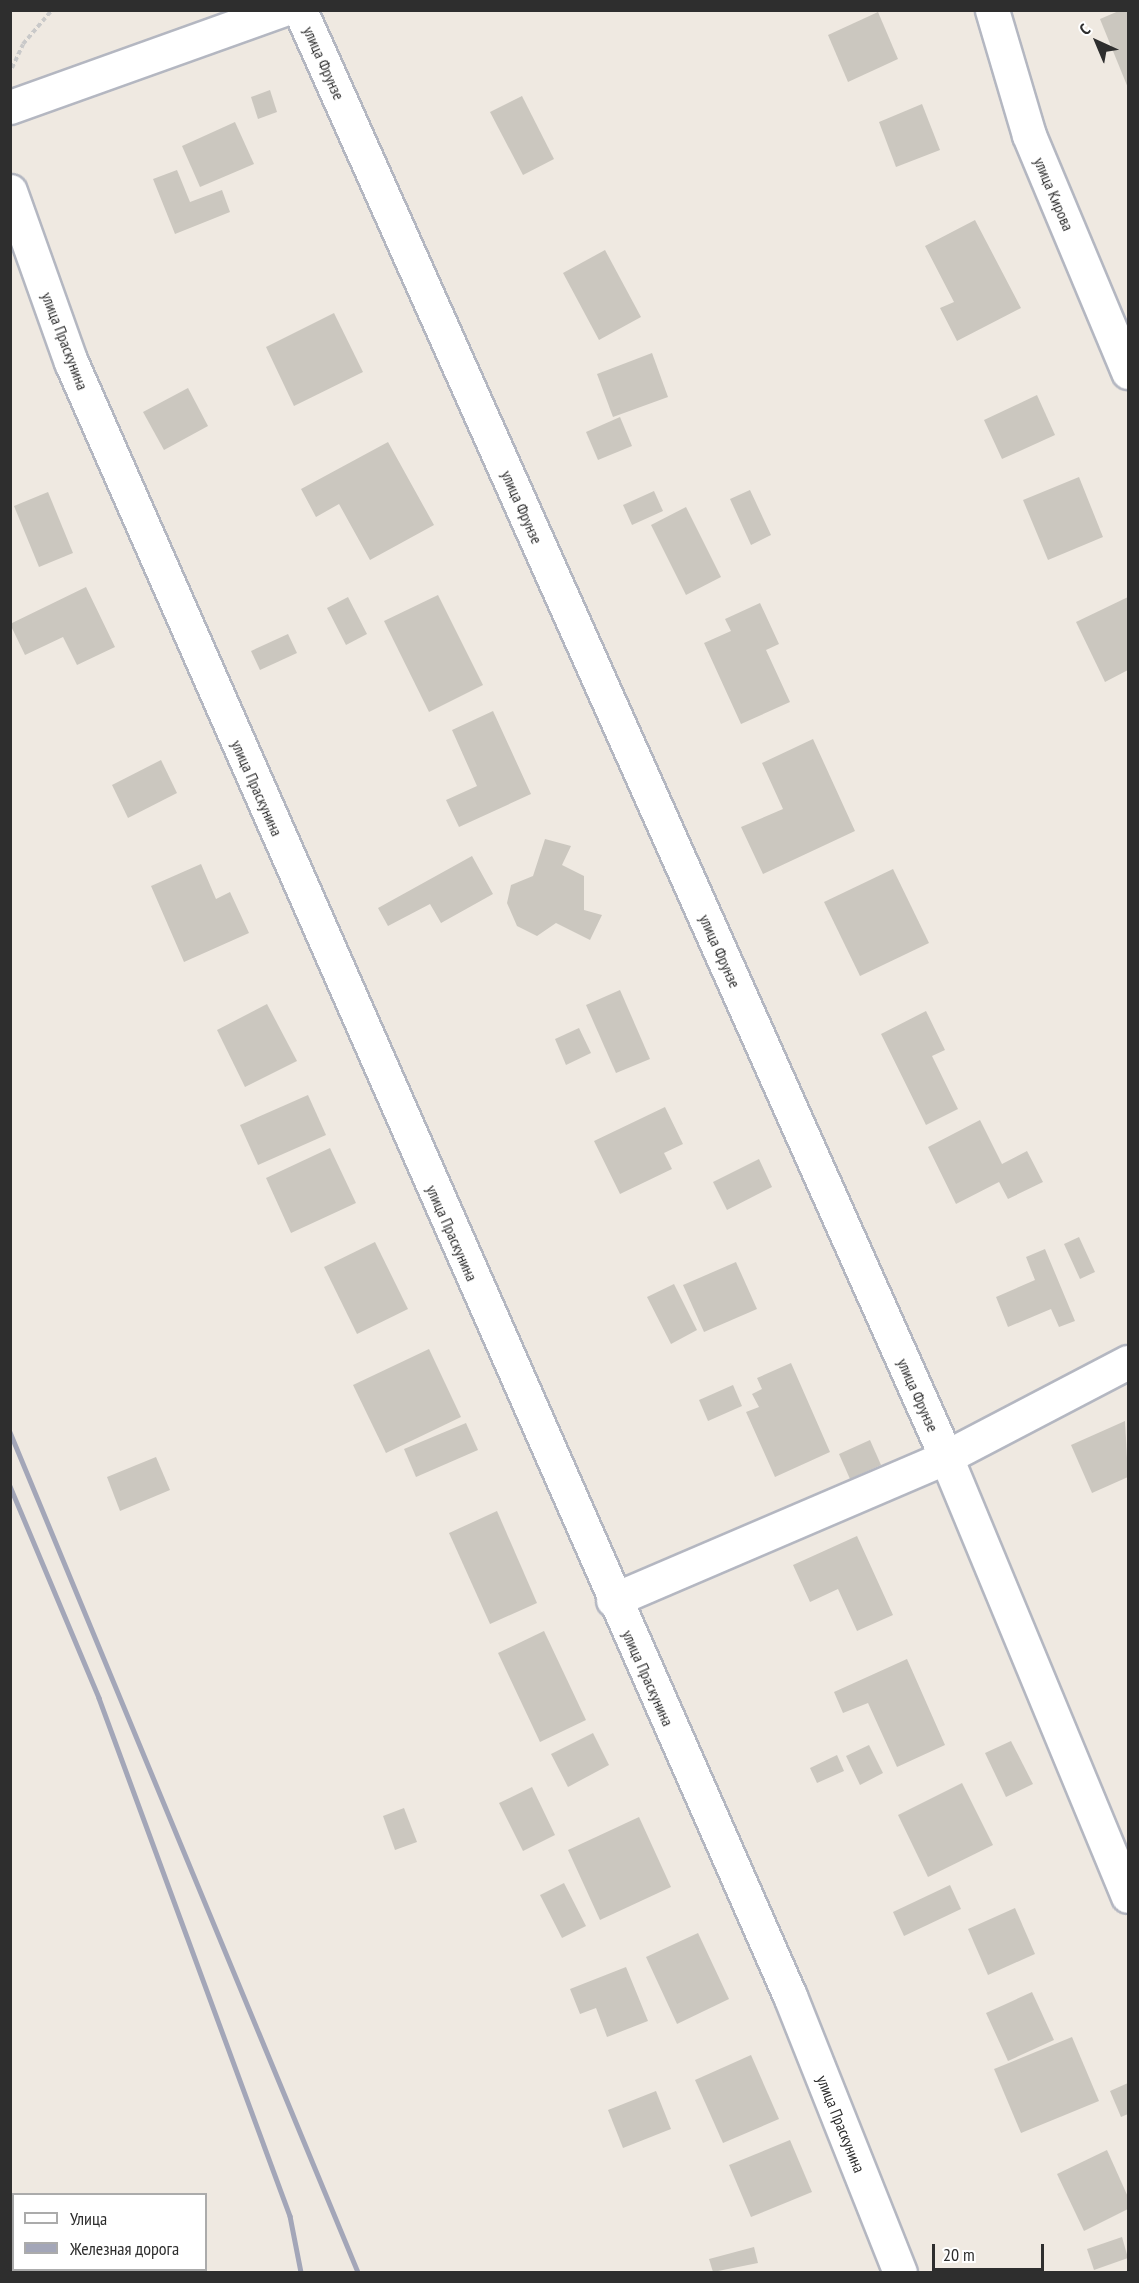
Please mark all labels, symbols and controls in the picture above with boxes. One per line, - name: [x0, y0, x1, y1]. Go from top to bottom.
- north arrow: [1067, 12, 1127, 72]
- text: С: [1075, 19, 1094, 39]
- street label: улица Фрунзе: [299, 23, 349, 103]
- street label: улица Кирова: [1030, 154, 1078, 234]
- street label: улица Праскунина: [38, 289, 92, 393]
- street label: улица Фрунзе: [497, 467, 547, 547]
- street label: улица Праскунина: [227, 737, 287, 839]
- street label: улица Фрунзе: [695, 911, 745, 991]
- street label: улица Праскунина: [422, 1182, 482, 1284]
- street label: улица Фрунзе: [893, 1355, 943, 1435]
- street label: улица Праскунина: [618, 1627, 678, 1729]
- street label: улица Праскунина: [813, 2073, 869, 2175]
- legend: [12, 2193, 207, 2271]
- text: Улица: [70, 2207, 107, 2230]
- scale bar: [935, 2232, 1048, 2270]
- text: Железная дорога: [70, 2237, 179, 2260]
- text: 20 m: [943, 2243, 975, 2266]

